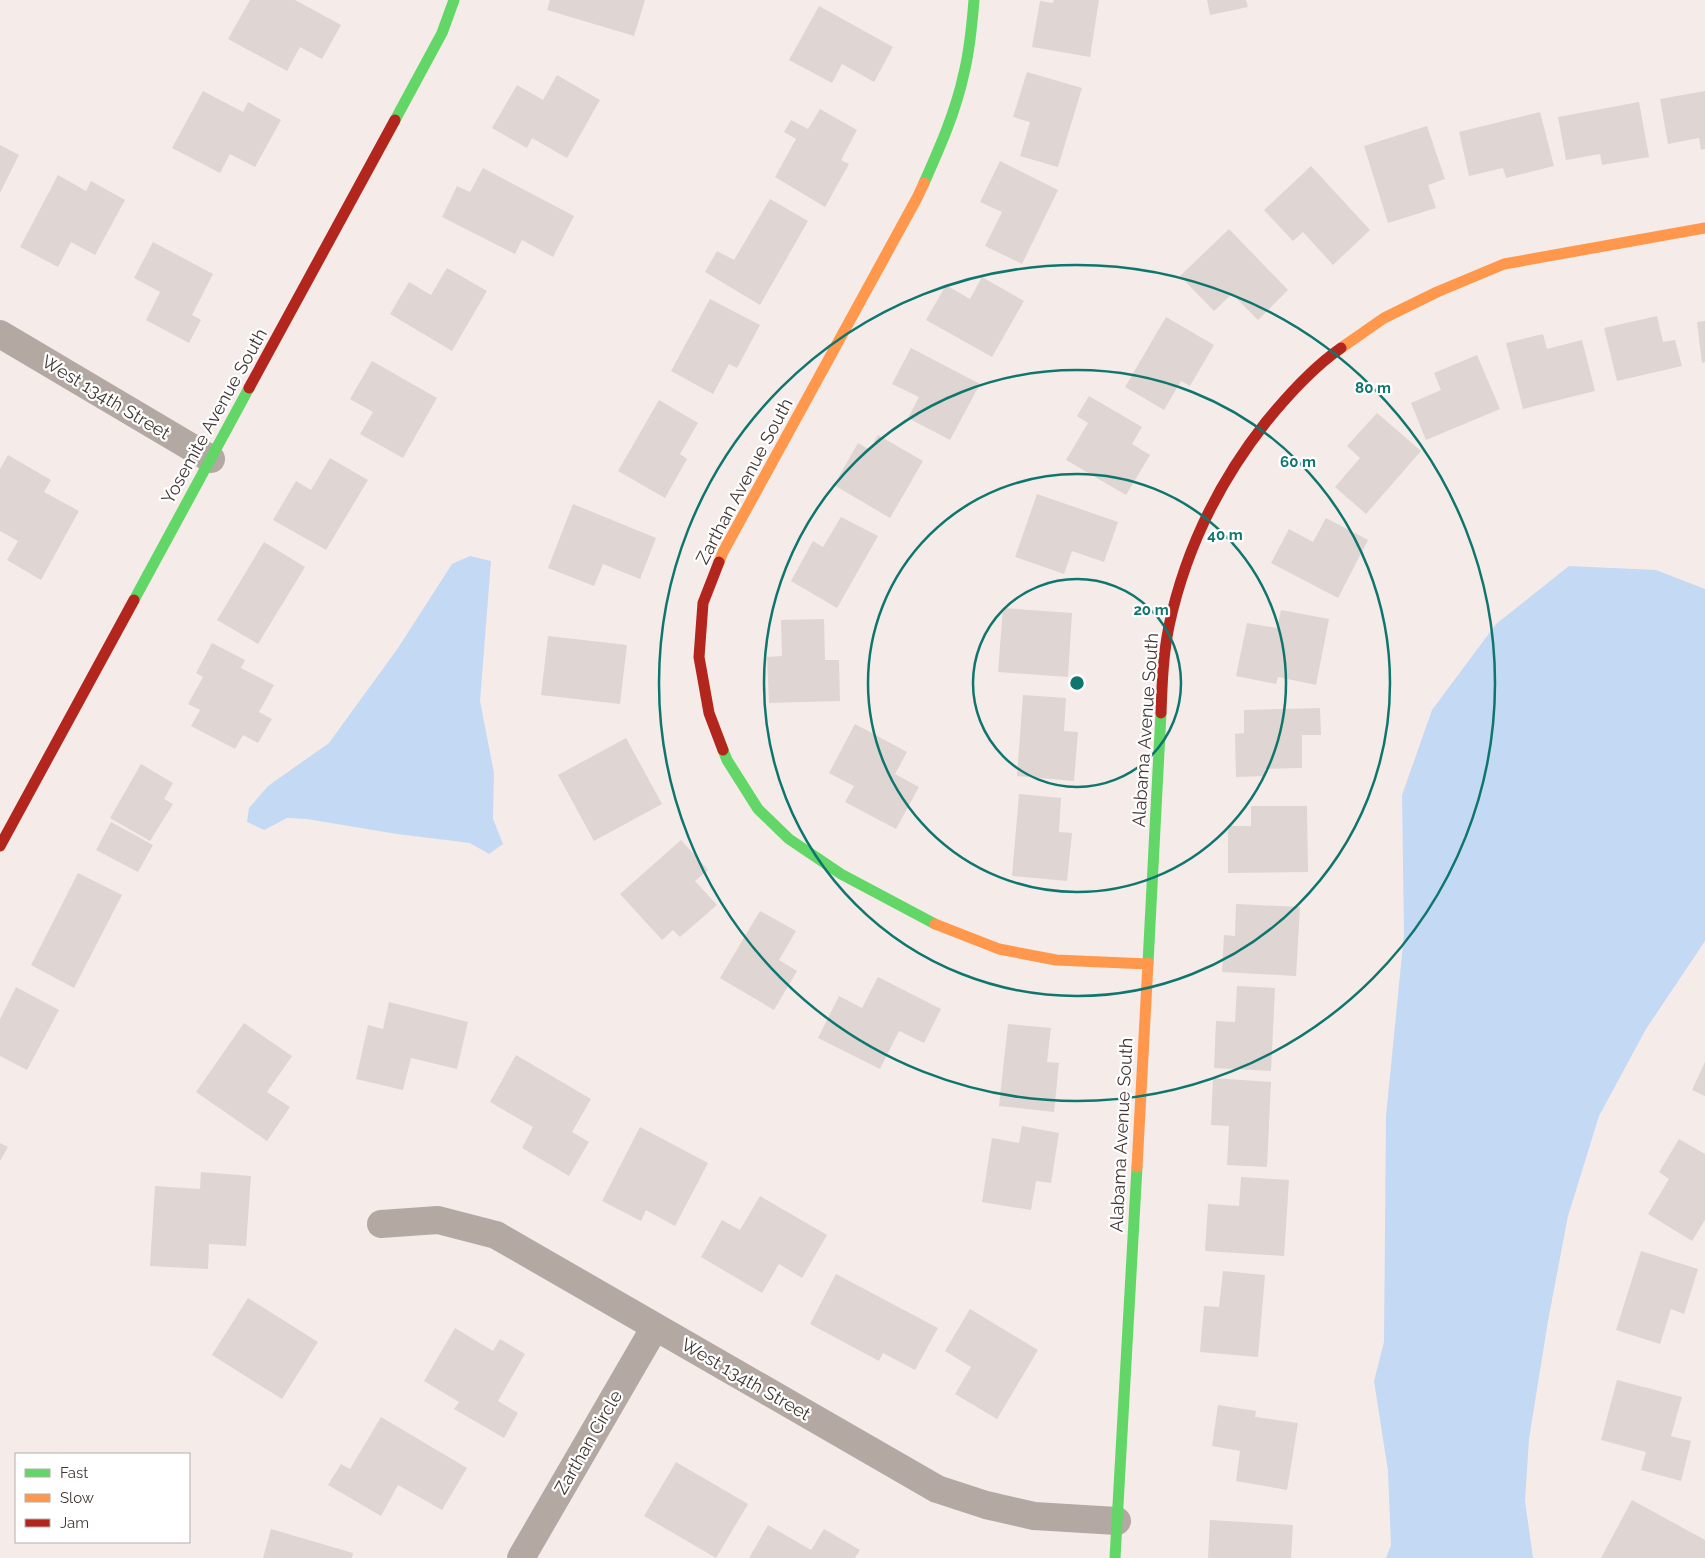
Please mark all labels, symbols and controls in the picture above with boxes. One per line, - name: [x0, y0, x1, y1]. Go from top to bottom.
- street label: Yosemite Avenue South: [157, 324, 271, 508]
- street label: West 134th Street: [38, 350, 174, 444]
- text: 80 m: [1355, 379, 1391, 397]
- street label: Zarthan Avenue South: [691, 394, 797, 568]
- text: 60 m: [1280, 453, 1316, 471]
- text: 40 m: [1207, 526, 1243, 544]
- text: 20 m: [1133, 601, 1169, 619]
- street label: Alabama Avenue South: [1128, 632, 1162, 828]
- centre of rings: [1068, 674, 1086, 692]
- street label: Alabama Avenue South: [1105, 1037, 1137, 1233]
- street label: West 134th Street: [678, 1333, 814, 1425]
- street label: Zarthan Circle: [550, 1386, 626, 1498]
- legend: [15, 1453, 190, 1543]
- text: Fast: [60, 1464, 88, 1482]
- text: Slow: [60, 1489, 94, 1507]
- text: Jam: [60, 1514, 89, 1532]

